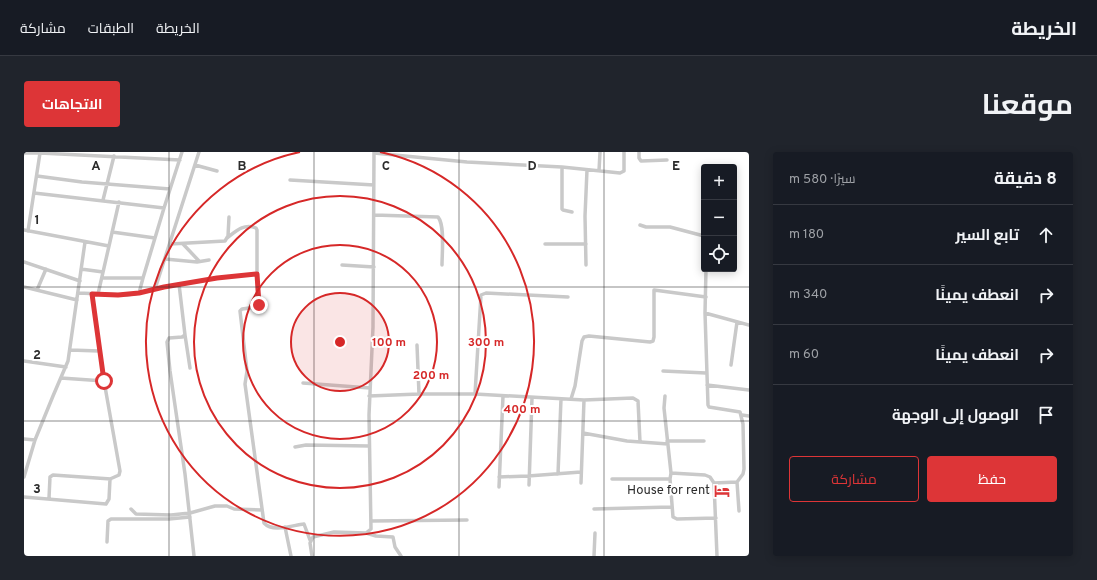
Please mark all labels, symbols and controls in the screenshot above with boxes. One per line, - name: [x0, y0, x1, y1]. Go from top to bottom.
- text: الخريطة: [1011, 18, 1077, 42]
- text: مشاركة: [20, 21, 66, 38]
- text: الطبقات: [88, 21, 134, 38]
- text: الخريطة: [156, 21, 200, 38]
- button: الاتجاهات: [24, 81, 120, 127]
- text: موقعنا: [982, 89, 1073, 125]
- text: A: [91, 159, 101, 175]
- text: B: [238, 159, 247, 175]
- text: C: [382, 159, 390, 175]
- text: D: [527, 159, 537, 175]
- text: E: [672, 159, 680, 175]
- map controls: [701, 164, 737, 272]
- button: +: [701, 164, 737, 200]
- text: 8 دقيقة: [994, 169, 1057, 191]
- text: سيرًا · 580 m: [789, 172, 855, 188]
- button: −: [701, 200, 737, 236]
- text: 1: [34, 213, 40, 229]
- icon: ahead: [1035, 224, 1057, 246]
- text: 180 m: [789, 227, 824, 243]
- text: تابع السير: [956, 227, 1019, 246]
- button: locate: [701, 236, 737, 272]
- icon: right: [1035, 284, 1057, 306]
- text: 340 m: [789, 287, 827, 303]
- text: انعطف يمينًا: [935, 287, 1019, 306]
- route end: [250, 296, 268, 314]
- centre of rings: [333, 335, 347, 349]
- text: 100 m: [372, 335, 406, 351]
- text: 300 m: [468, 335, 504, 351]
- icon: right: [1035, 344, 1057, 366]
- text: 60 m: [789, 347, 819, 363]
- text: انعطف يمينًا: [935, 347, 1019, 366]
- text: 2: [33, 348, 41, 364]
- text: 200 m: [413, 368, 449, 384]
- route start: [95, 372, 113, 390]
- text: 400 m: [503, 402, 541, 418]
- icon: arrive: [1035, 404, 1057, 426]
- text: الوصول إلى الوجهة: [892, 407, 1019, 426]
- button: مشاركة: [789, 456, 919, 502]
- button: حفظ: [927, 456, 1057, 502]
- text: 3: [33, 482, 41, 498]
- hotel icon: House for rent: [713, 482, 731, 500]
- place label: House for rent: [627, 483, 710, 499]

